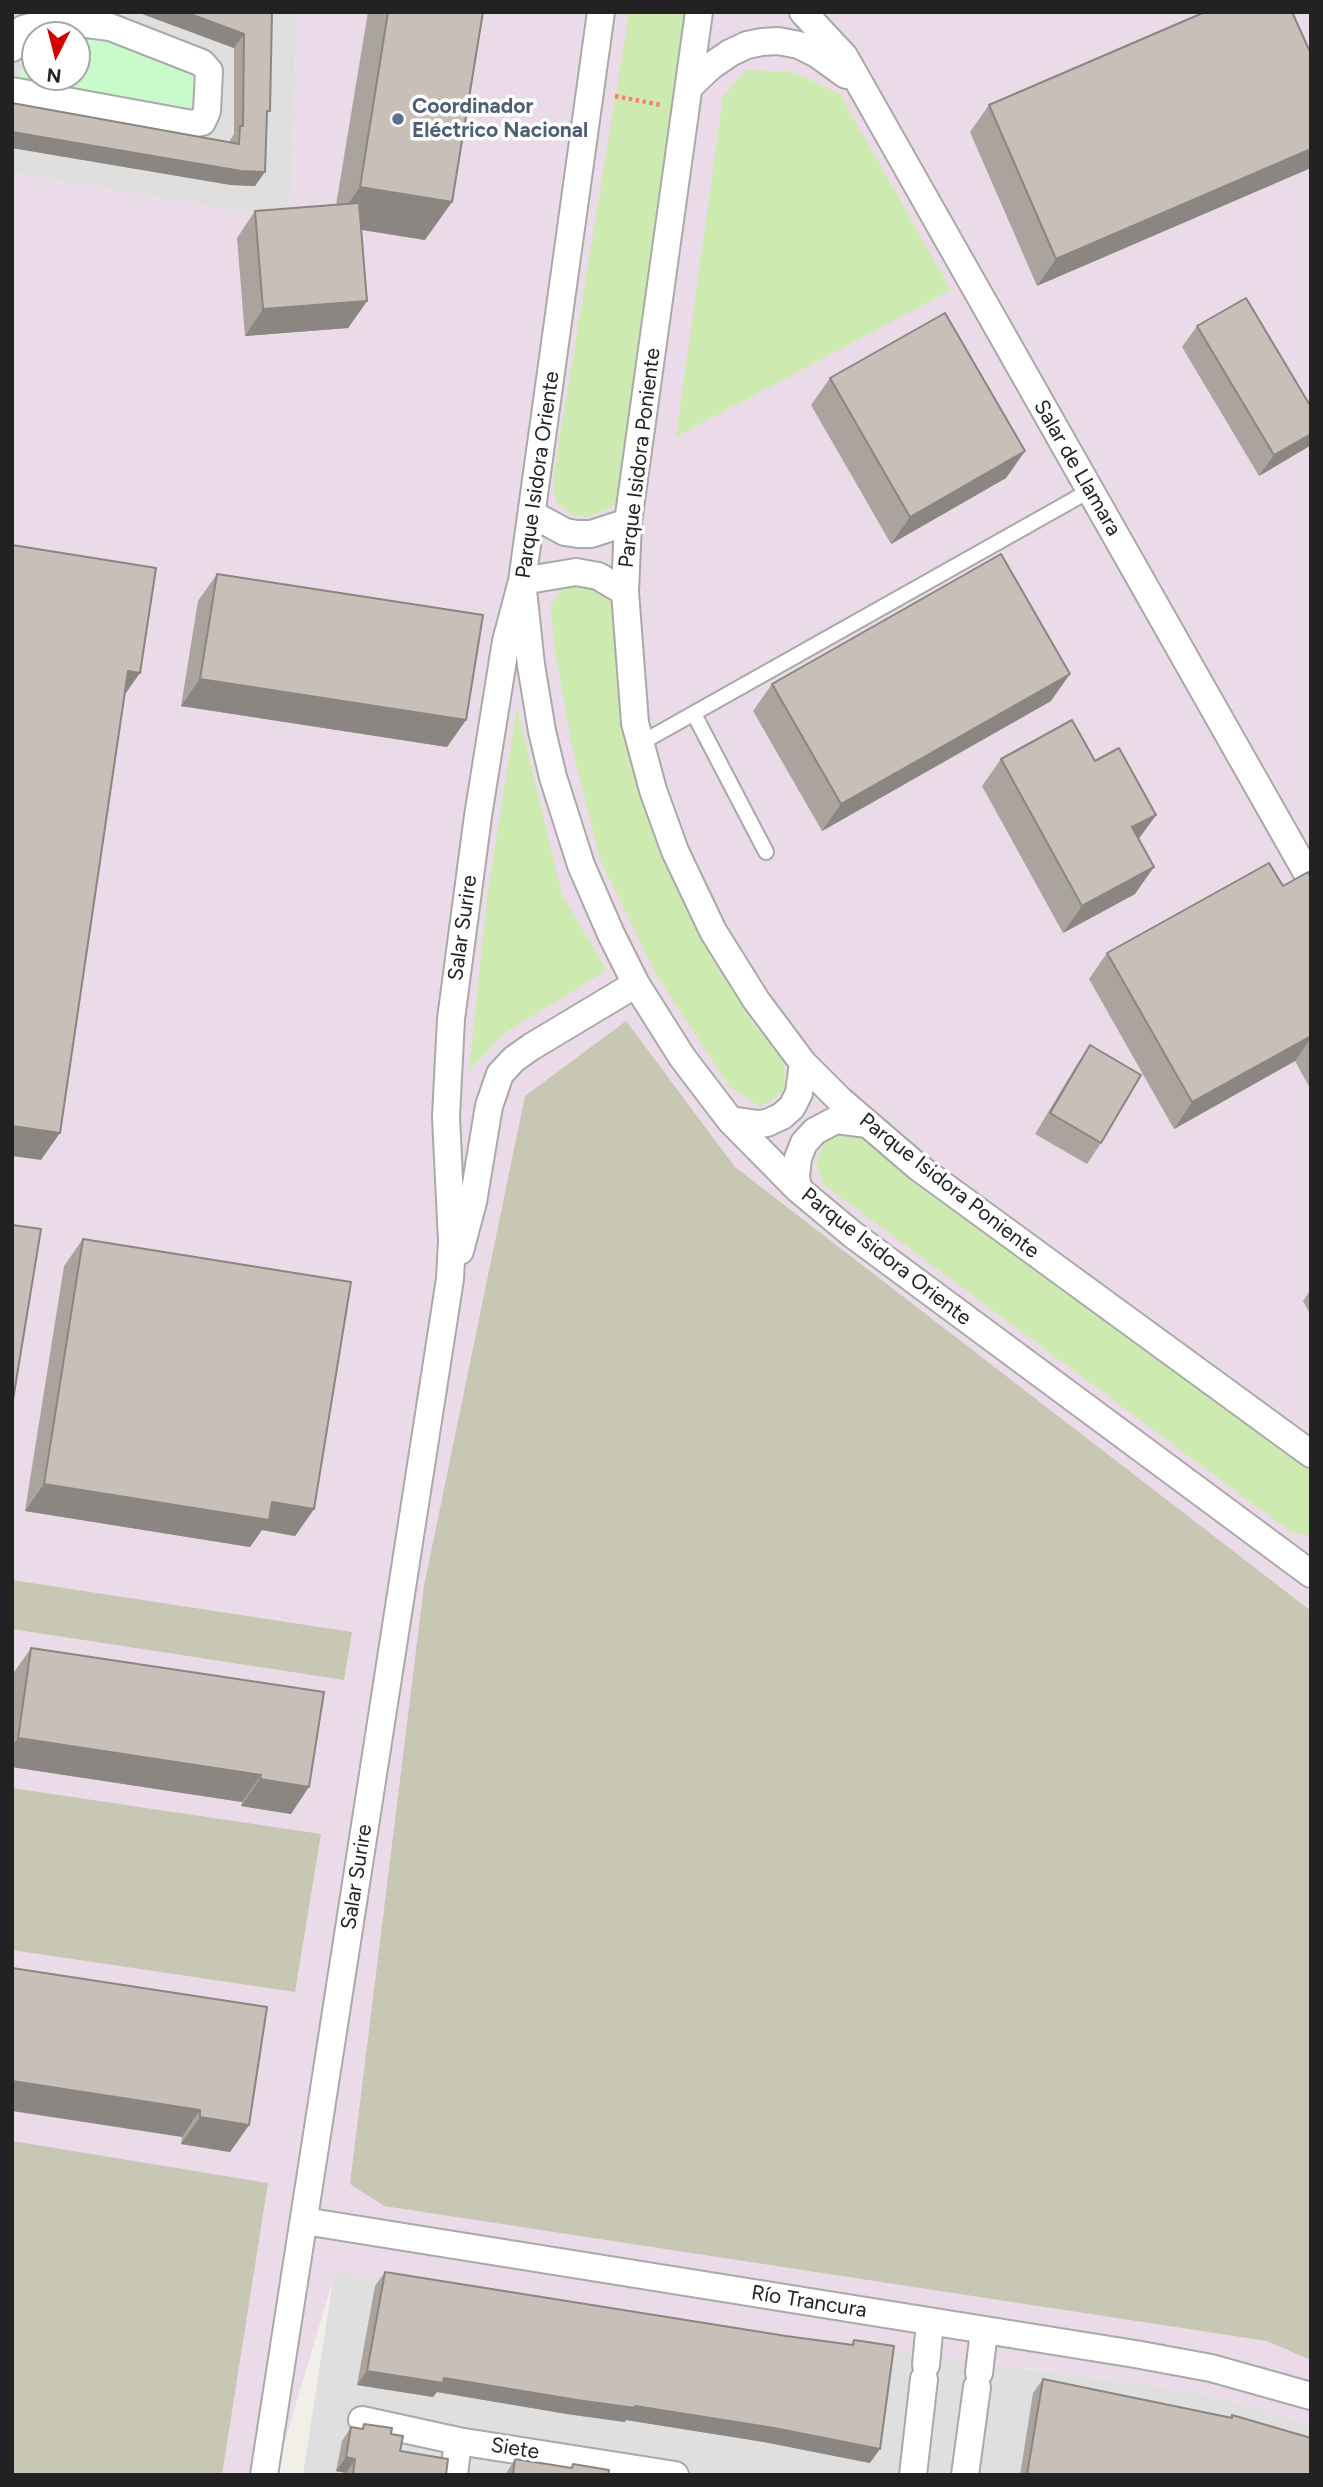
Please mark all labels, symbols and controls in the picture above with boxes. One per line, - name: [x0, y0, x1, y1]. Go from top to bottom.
- north arrow: [21, 21, 91, 91]
- text: N: [45, 63, 62, 88]
- place label: Coordinador Eléctrico Nacional: [412, 94, 588, 144]
- marker: Coordinador Eléctrico Nacional: [390, 111, 406, 127]
- street label: Parque Isidora Poniente: [614, 347, 666, 569]
- street label: Parque Isidora Oriente: [511, 370, 565, 580]
- street label: Salar de Llamara: [1028, 396, 1126, 540]
- street label: Salar Surire: [443, 874, 483, 982]
- street label: Parque Isidora Poniente: [854, 1108, 1044, 1264]
- street label: Parque Isidora Oriente: [796, 1183, 976, 1331]
- street label: Salar Surire: [336, 1823, 378, 1931]
- street label: Río Trancura: [750, 2280, 868, 2324]
- street label: Siete: [489, 2433, 541, 2465]

